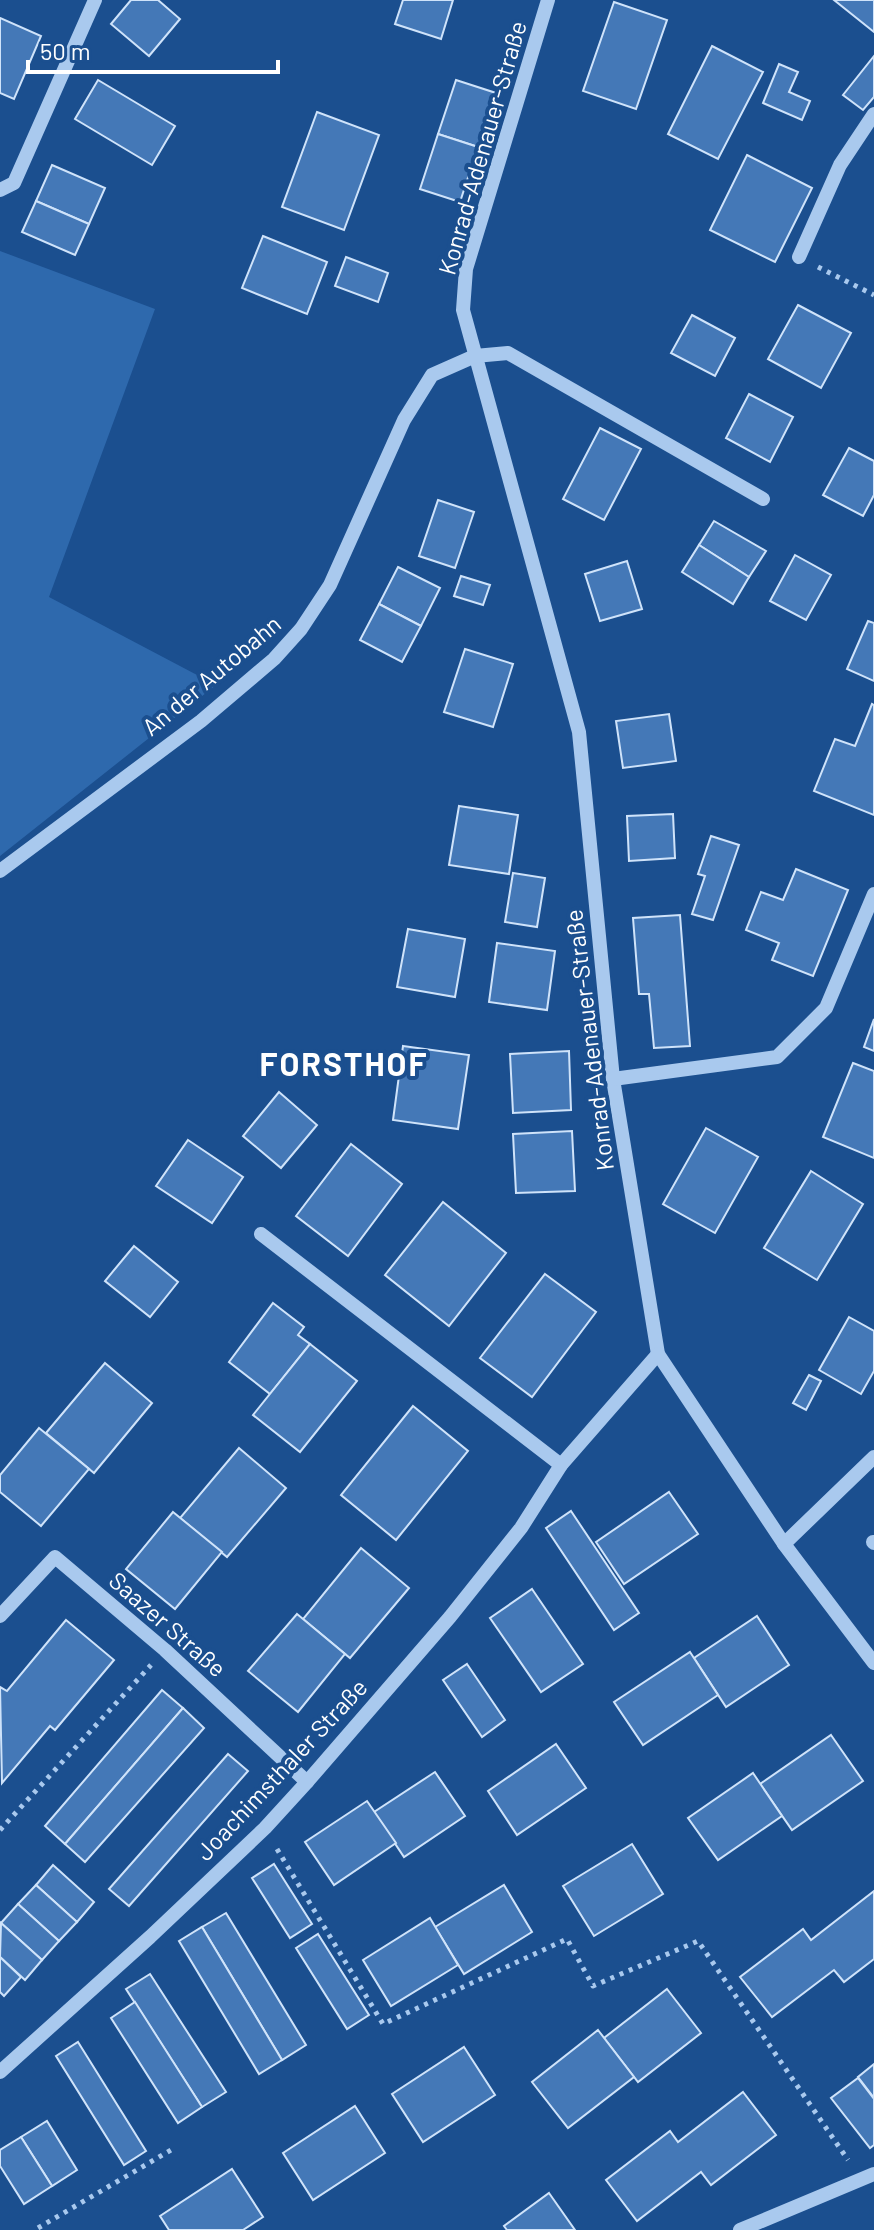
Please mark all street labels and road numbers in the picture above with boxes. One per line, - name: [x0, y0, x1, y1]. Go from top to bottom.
- street label: Konrad-Adenauer-Straße: [431, 17, 532, 278]
- street label: An der Autobahn: [136, 609, 286, 741]
- street label: Konrad-Adenauer-Straße: [558, 908, 619, 1172]
- street label: Saazer Straße: [104, 1565, 232, 1682]
- street label: Joachimsthaler Straße: [189, 1672, 373, 1866]

